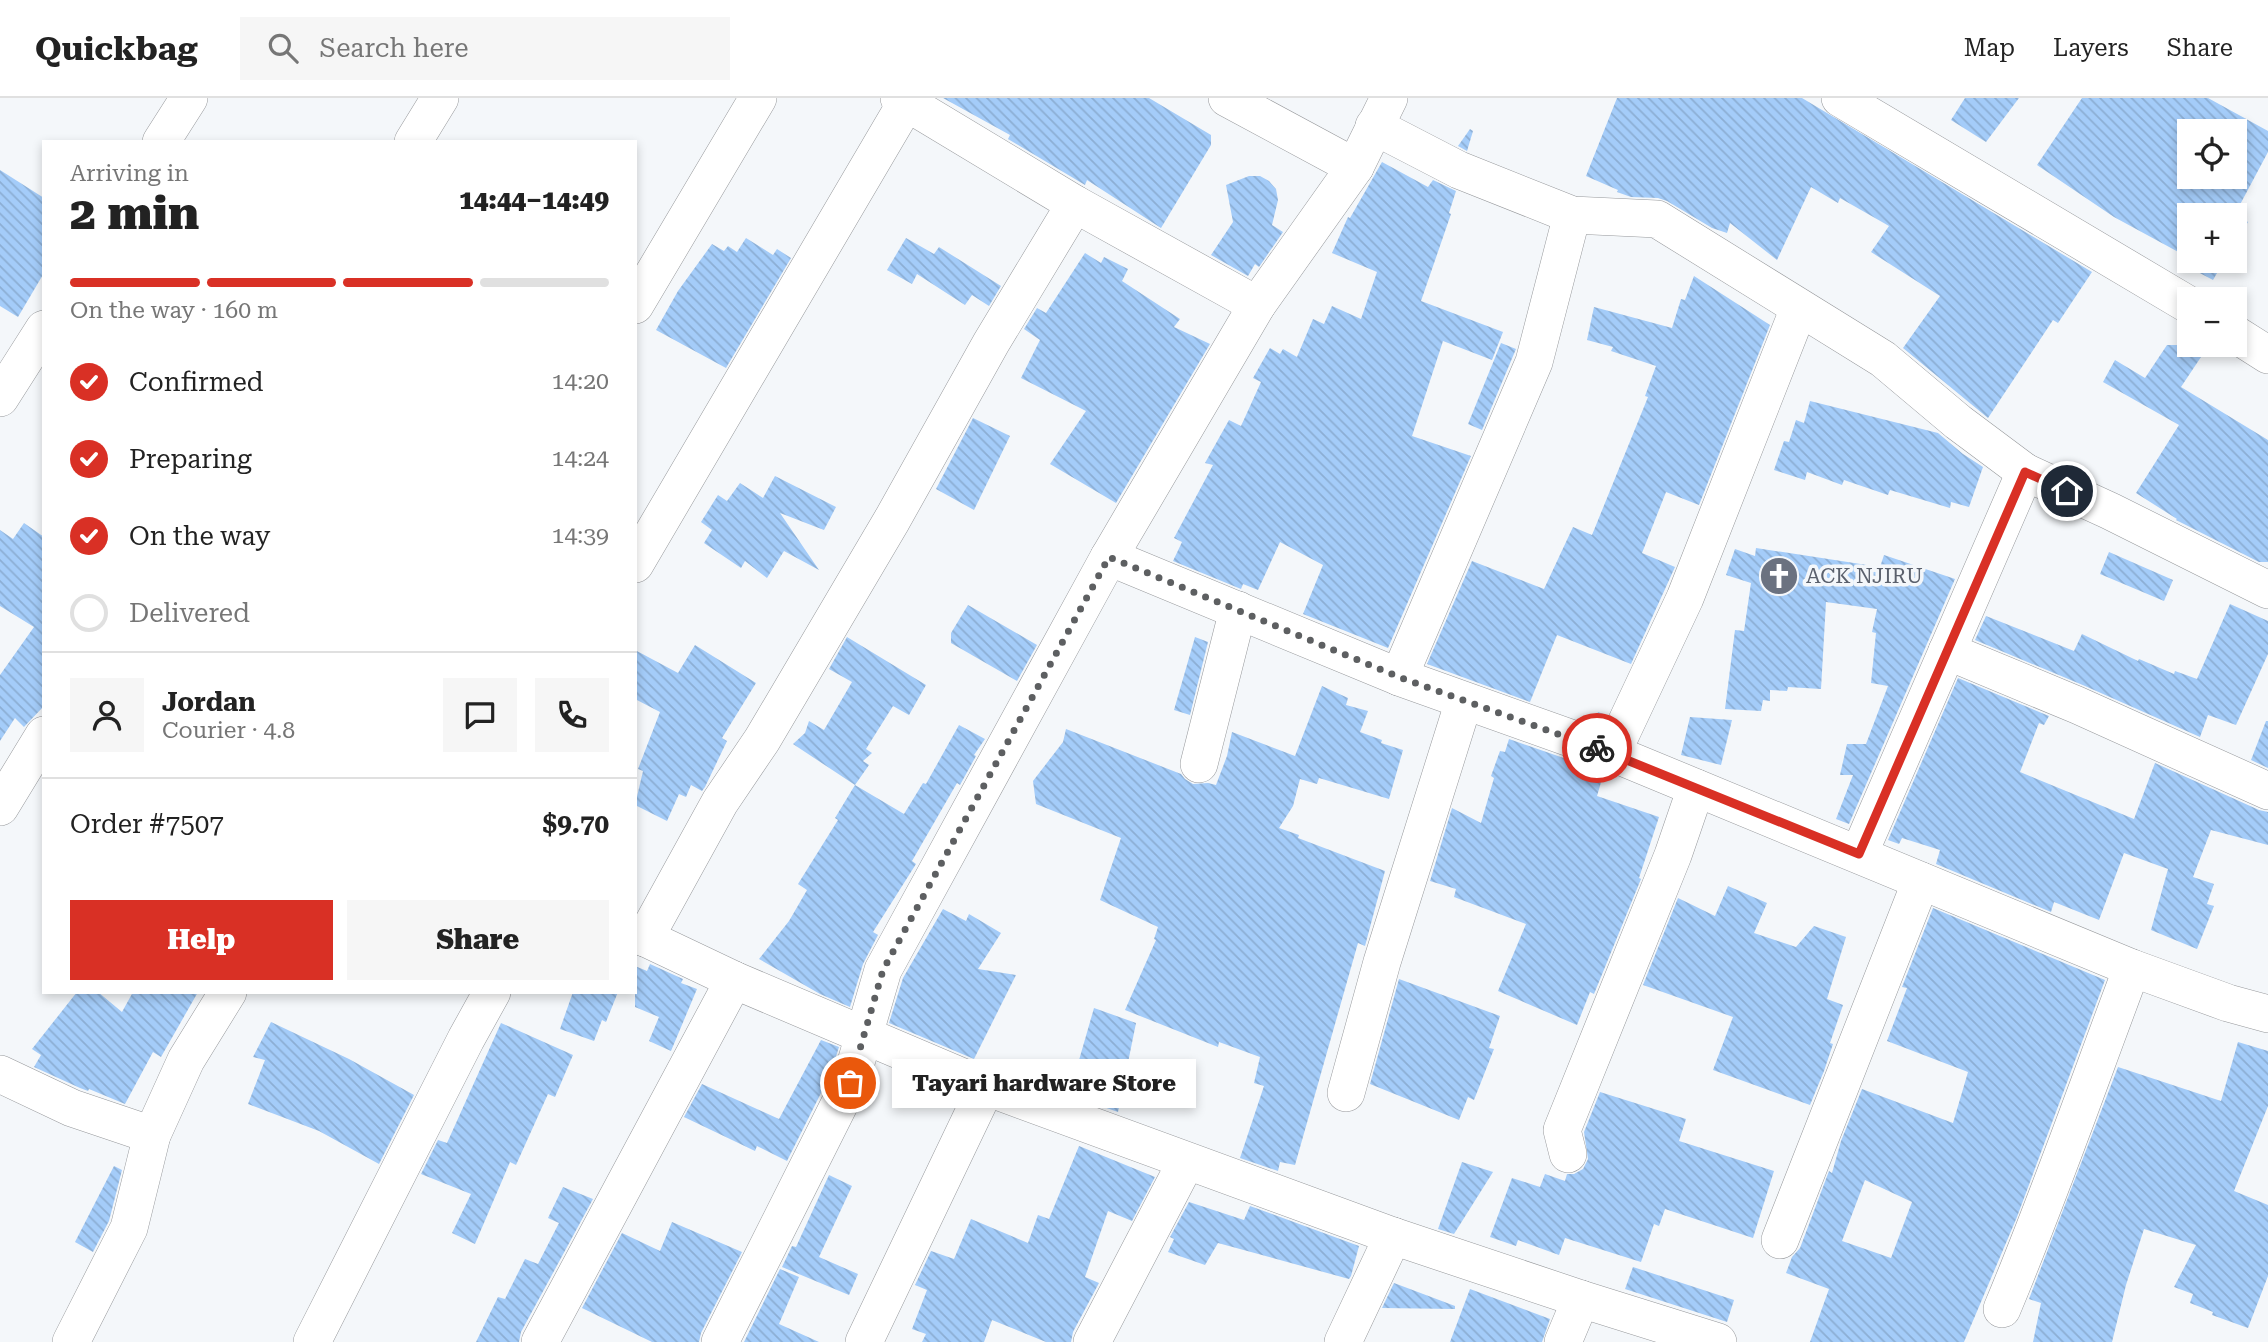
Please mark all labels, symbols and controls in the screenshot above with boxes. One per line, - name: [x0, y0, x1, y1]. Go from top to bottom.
- search box: [240, 17, 730, 80]
- text: Quickbag: [35, 29, 198, 68]
- icon: search: [264, 29, 302, 67]
- text: Search here: [320, 33, 469, 63]
- text: Map: [1964, 34, 2015, 62]
- text: Layers: [2053, 34, 2129, 62]
- text: Share: [2167, 34, 2233, 62]
- map controls: [2177, 119, 2247, 357]
- button: locate: [2177, 119, 2247, 189]
- text: Arriving in: [70, 160, 189, 187]
- text: 14:44–14:49: [459, 185, 609, 215]
- text: 2 min: [70, 186, 199, 240]
- button: +: [2177, 203, 2247, 273]
- button: −: [2177, 287, 2247, 357]
- text: On the way · 160 m: [70, 297, 278, 324]
- icon: check: [70, 363, 108, 401]
- text: Confirmed: [129, 367, 264, 397]
- text: 14:20: [552, 368, 609, 395]
- icon: check: [70, 440, 108, 478]
- text: Preparing: [129, 444, 252, 474]
- text: 14:24: [552, 445, 609, 472]
- pin: [2037, 461, 2097, 521]
- icon: home: [2048, 472, 2086, 510]
- icon: check: [70, 517, 108, 555]
- text: On the way: [129, 521, 270, 551]
- text: 14:39: [552, 522, 609, 549]
- church icon: ACK NJIRU: [1758, 555, 1800, 597]
- place label: ACK NJIRU: [1806, 564, 1923, 588]
- text: Delivered: [129, 598, 250, 628]
- button: person: [70, 678, 144, 752]
- button: chat: [443, 678, 517, 752]
- button: phone: [535, 678, 609, 752]
- text: Jordan: [162, 687, 256, 717]
- courier: [1562, 713, 1632, 783]
- text: Courier · 4.8: [162, 717, 295, 744]
- icon: bike: [1578, 729, 1616, 767]
- text: Order #7507: [70, 809, 224, 839]
- text: $9.70: [543, 809, 609, 839]
- button: Help: [70, 900, 333, 980]
- button: Share: [347, 900, 609, 980]
- pin: [820, 1053, 880, 1113]
- callout: Tayari hardware Store: [892, 1058, 1196, 1108]
- icon: bag: [831, 1064, 869, 1102]
- text: Tayari hardware Store: [912, 1070, 1176, 1097]

